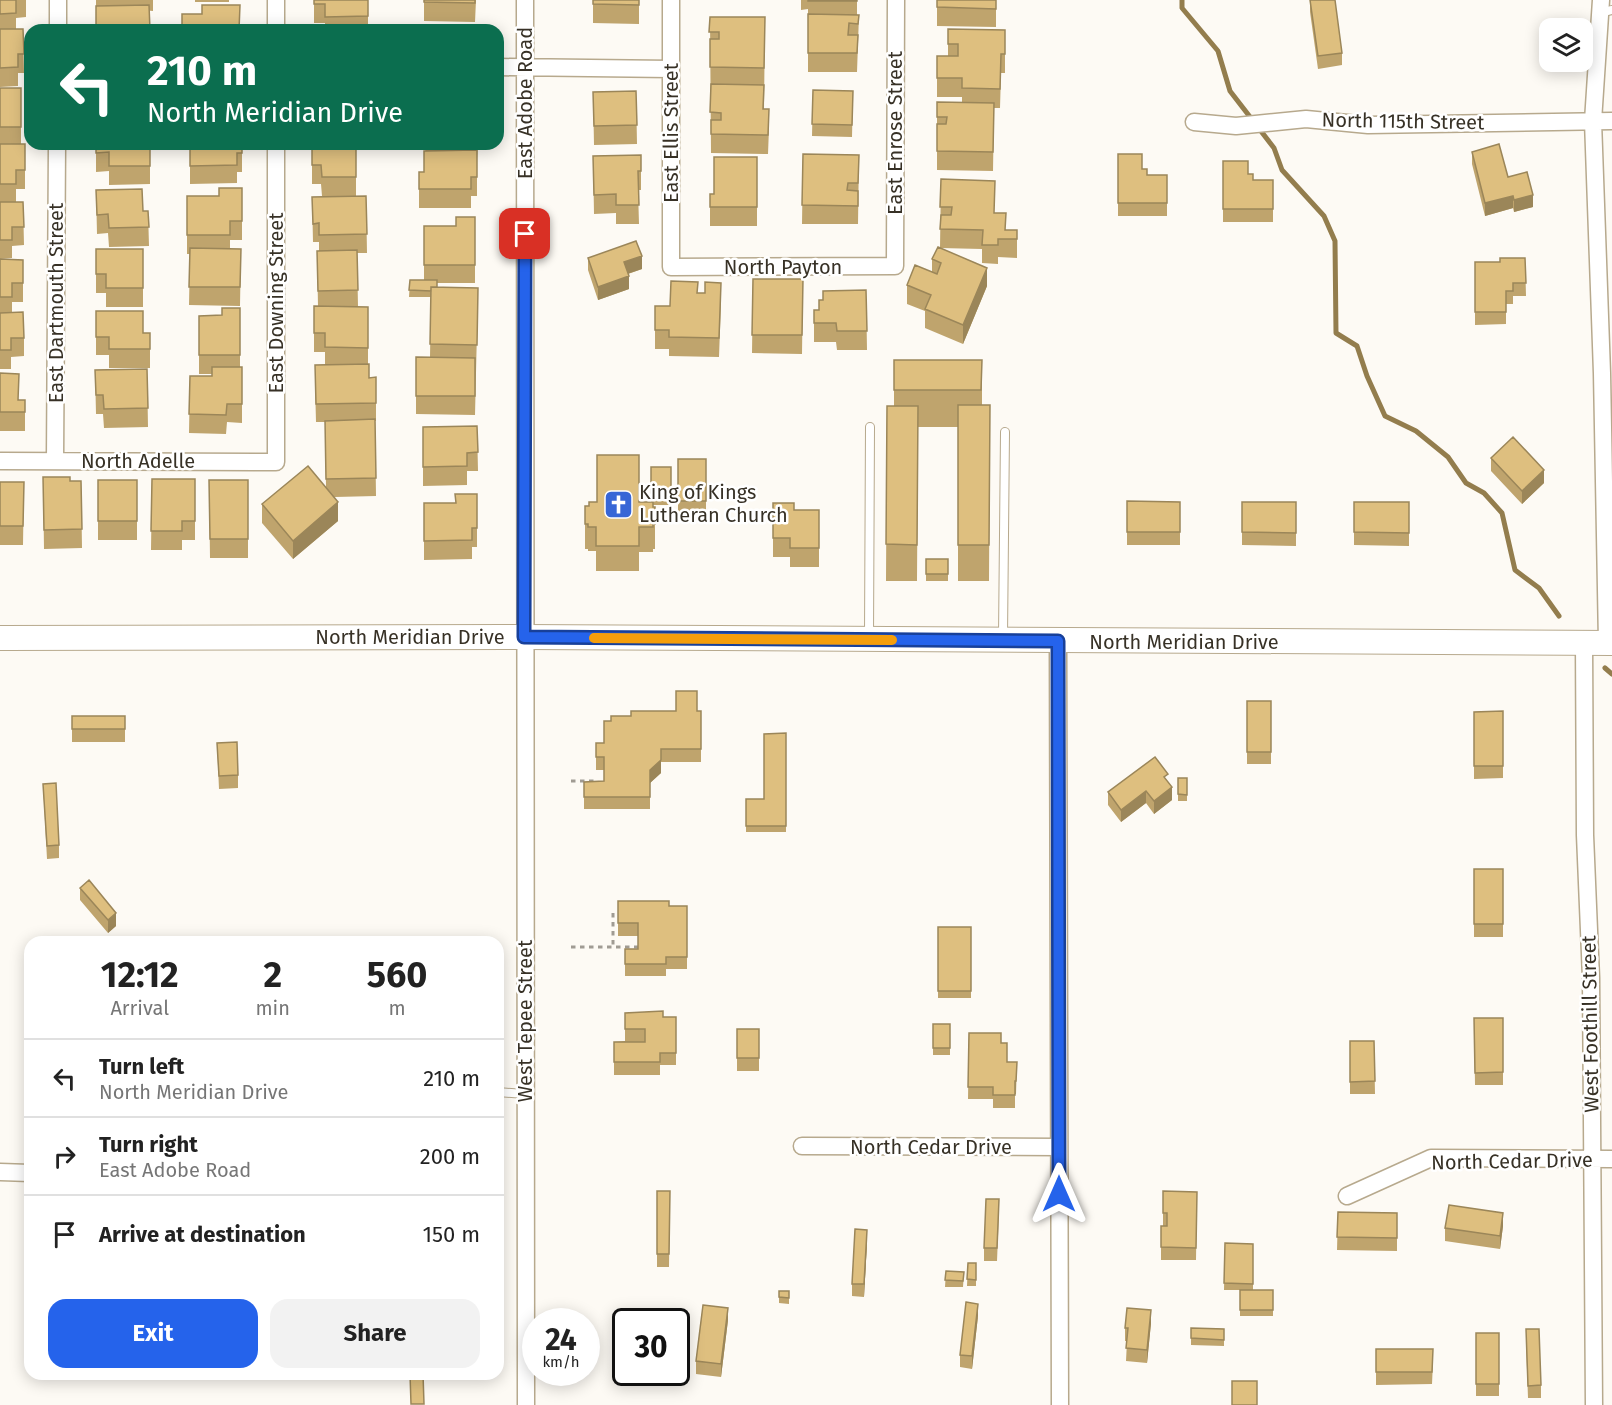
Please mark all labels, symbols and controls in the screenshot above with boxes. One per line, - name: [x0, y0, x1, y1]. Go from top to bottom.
- map controls: [1539, 18, 1593, 72]
- button: layers: [1539, 18, 1593, 72]
- street label: East Adobe Road: [513, 27, 537, 179]
- text: 210 m: [147, 46, 257, 96]
- icon: left: [48, 48, 126, 126]
- street label: East Enrose Street: [883, 50, 907, 215]
- street label: East Ellis Street: [659, 62, 683, 203]
- text: North Meridian Drive: [147, 97, 403, 129]
- street label: North 115th Street: [1321, 108, 1485, 134]
- street label: East Dartmouth Street: [44, 202, 68, 403]
- pin: [499, 208, 550, 259]
- street label: East Downing Street: [264, 212, 288, 393]
- icon: arrive: [508, 217, 541, 250]
- street label: North Payton: [724, 255, 842, 279]
- street label: North Adelle: [81, 449, 195, 473]
- place label: King of Kings Lutheran Church: [639, 480, 788, 527]
- church icon: King of Kings Lutheran Church: [602, 488, 634, 520]
- street label: North Meridian Drive: [315, 625, 505, 649]
- street label: North Meridian Drive: [1089, 630, 1279, 654]
- street label: West Foothill Street: [1576, 934, 1604, 1113]
- street label: West Tepee Street: [513, 939, 537, 1102]
- text: 12:12: [101, 953, 179, 997]
- text: 2: [263, 953, 282, 997]
- text: 560: [367, 953, 427, 997]
- text: Arrival: [110, 996, 169, 1020]
- text: min: [255, 996, 290, 1020]
- text: m: [388, 996, 406, 1020]
- text: Turn left: [99, 1053, 184, 1080]
- icon: left: [48, 1062, 81, 1095]
- text: 210 m: [423, 1065, 480, 1092]
- text: North Meridian Drive: [99, 1080, 289, 1104]
- text: Turn right: [99, 1131, 198, 1158]
- street label: North Cedar Drive: [850, 1135, 1012, 1159]
- icon: right: [48, 1140, 81, 1173]
- text: 200 m: [420, 1143, 480, 1170]
- street label: North Cedar Drive: [1431, 1148, 1593, 1174]
- text: East Adobe Road: [99, 1158, 251, 1182]
- position arrow: [1027, 1162, 1091, 1226]
- icon: arrive: [48, 1218, 81, 1251]
- text: Arrive at destination: [99, 1221, 306, 1248]
- text: 150 m: [422, 1221, 480, 1248]
- button: Exit: [48, 1299, 258, 1368]
- button: Share: [270, 1299, 480, 1368]
- speed limit sign: 30: [612, 1308, 690, 1386]
- text: 24: [545, 1322, 577, 1358]
- text: km/h: [542, 1353, 580, 1371]

